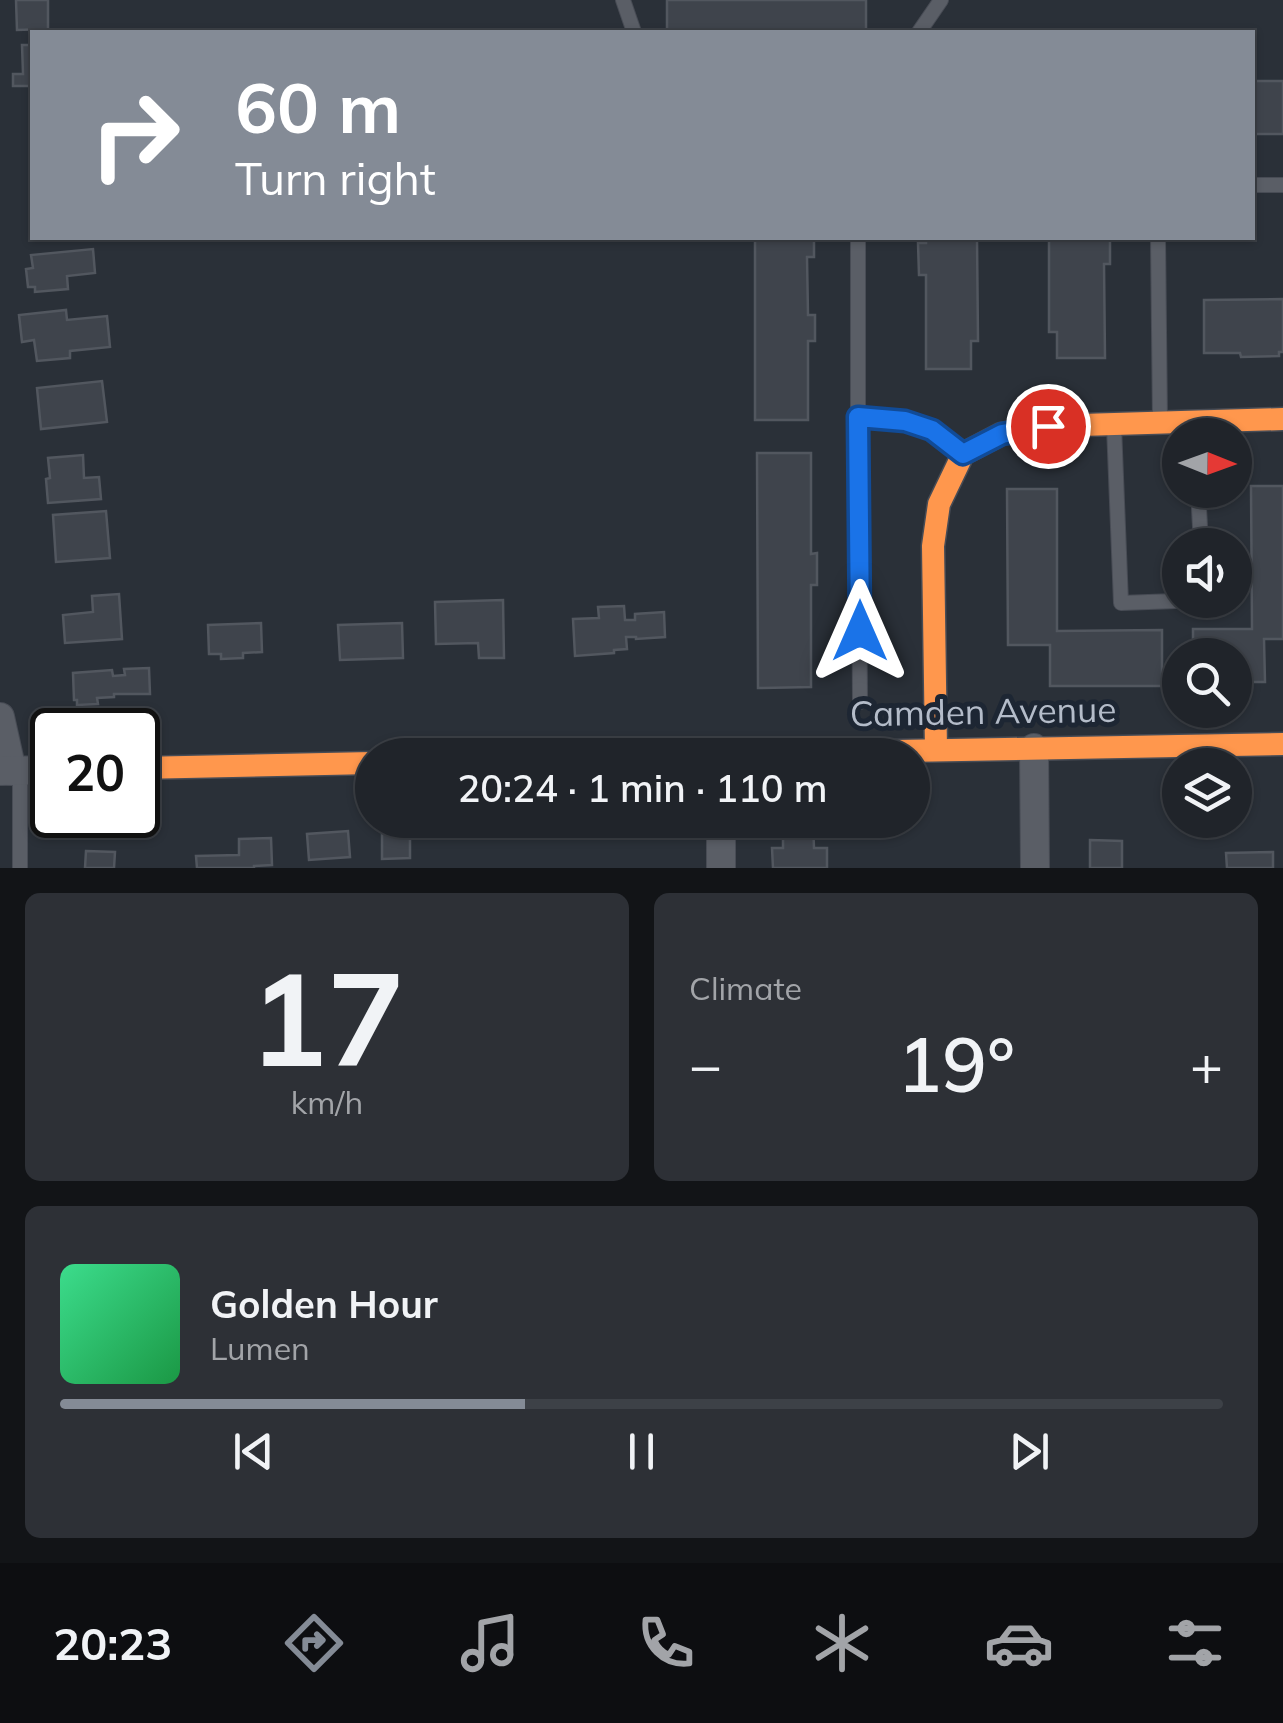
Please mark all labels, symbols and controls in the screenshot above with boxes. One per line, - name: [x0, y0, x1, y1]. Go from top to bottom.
- text: 60 m: [235, 63, 401, 151]
- icon: right: [70, 70, 200, 200]
- text: Turn right: [235, 150, 436, 206]
- pin: [1006, 384, 1091, 469]
- icon: arrive: [1021, 399, 1076, 454]
- north arrow: [1162, 418, 1252, 508]
- map controls: [1162, 418, 1252, 838]
- button: sound: [1162, 528, 1252, 618]
- position arrow: [808, 579, 912, 683]
- button: search: [1162, 638, 1252, 728]
- street label: Camden Avenue: [849, 687, 1117, 735]
- speed limit sign: 20: [30, 708, 160, 838]
- button: layers: [1162, 748, 1252, 838]
- text: 20:24 · 1 min · 110 m: [457, 764, 828, 812]
- text: 17: [249, 935, 405, 1099]
- text: Climate: [689, 968, 802, 1008]
- text: 19°: [897, 1017, 1015, 1111]
- text: −: [689, 1030, 722, 1099]
- text: +: [1190, 1030, 1223, 1099]
- text: km/h: [291, 1082, 363, 1122]
- text: Golden Hour: [210, 1280, 438, 1328]
- text: Lumen: [210, 1328, 310, 1368]
- icon: previous: [226, 1424, 281, 1479]
- icon: pause: [614, 1424, 669, 1479]
- icon: next: [1002, 1424, 1057, 1479]
- icon: directions: [279, 1608, 349, 1678]
- icon: music: [455, 1608, 525, 1678]
- icon: phone: [631, 1608, 701, 1678]
- icon: climate: [807, 1608, 877, 1678]
- icon: car: [984, 1608, 1054, 1678]
- icon: filters: [1160, 1608, 1230, 1678]
- text: 20:23: [53, 1615, 172, 1671]

